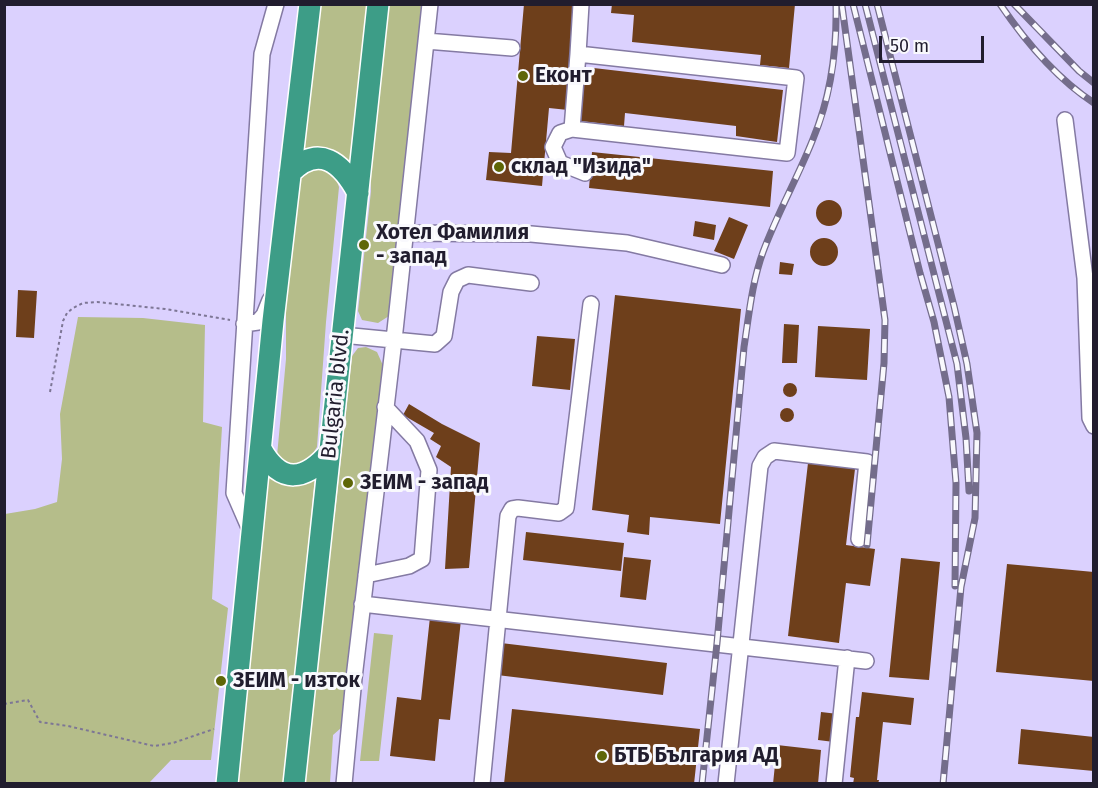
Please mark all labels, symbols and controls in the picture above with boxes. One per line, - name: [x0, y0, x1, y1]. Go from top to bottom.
- scale bar: [882, 24, 987, 62]
- text: 50 m: [890, 35, 929, 57]
- place label: Еконт: [535, 63, 592, 89]
- marker: Еконт: [516, 69, 530, 83]
- place label: склад "Изида": [511, 154, 651, 180]
- marker: склад "Изида": [492, 160, 506, 174]
- place label: Хотел Фамилия - запад: [376, 220, 529, 270]
- marker: Хотел Фамилия - запад: [357, 238, 371, 252]
- street label: Bulgaria blvd.: [317, 328, 355, 460]
- place label: ЗЕИМ - запад: [360, 470, 488, 496]
- marker: ЗЕИМ - запад: [341, 476, 355, 490]
- place label: ЗЕИМ - изток: [233, 668, 360, 694]
- marker: ЗЕИМ - изток: [214, 674, 228, 688]
- place label: БТБ България АД: [614, 743, 778, 769]
- marker: БТБ България АД: [595, 749, 609, 763]

